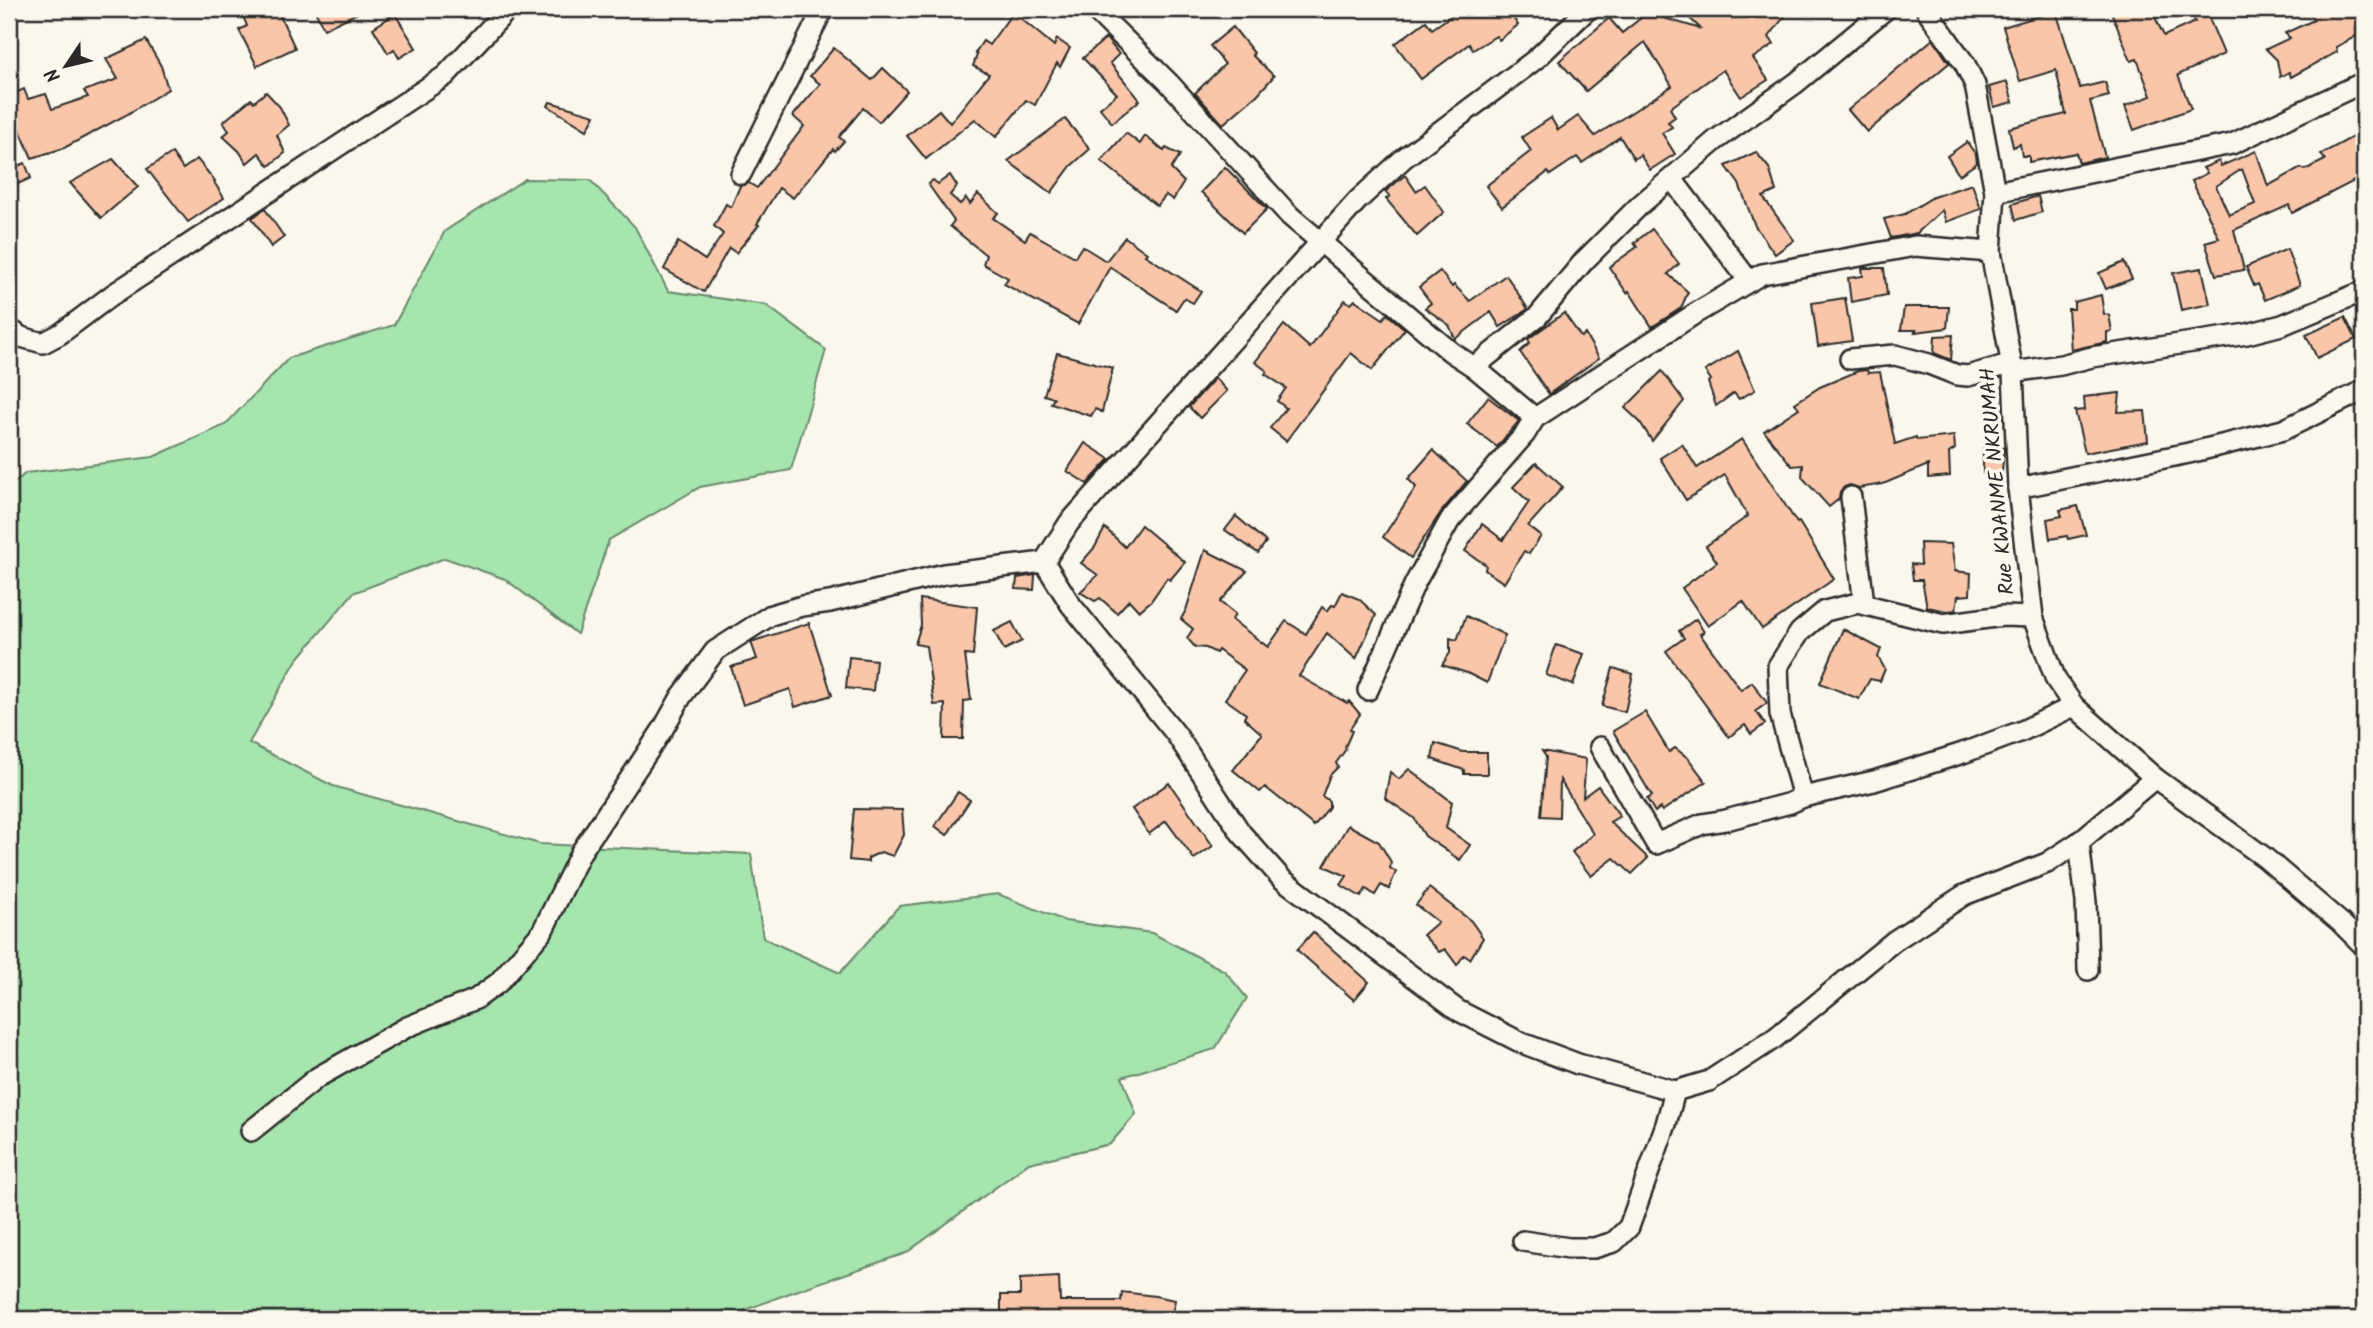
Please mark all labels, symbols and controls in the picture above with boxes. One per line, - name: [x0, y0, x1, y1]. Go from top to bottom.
- north arrow: [32, 32, 102, 102]
- text: N: [38, 61, 69, 88]
- street label: Rue KWANME NKRUMAH: [1972, 366, 2024, 596]

